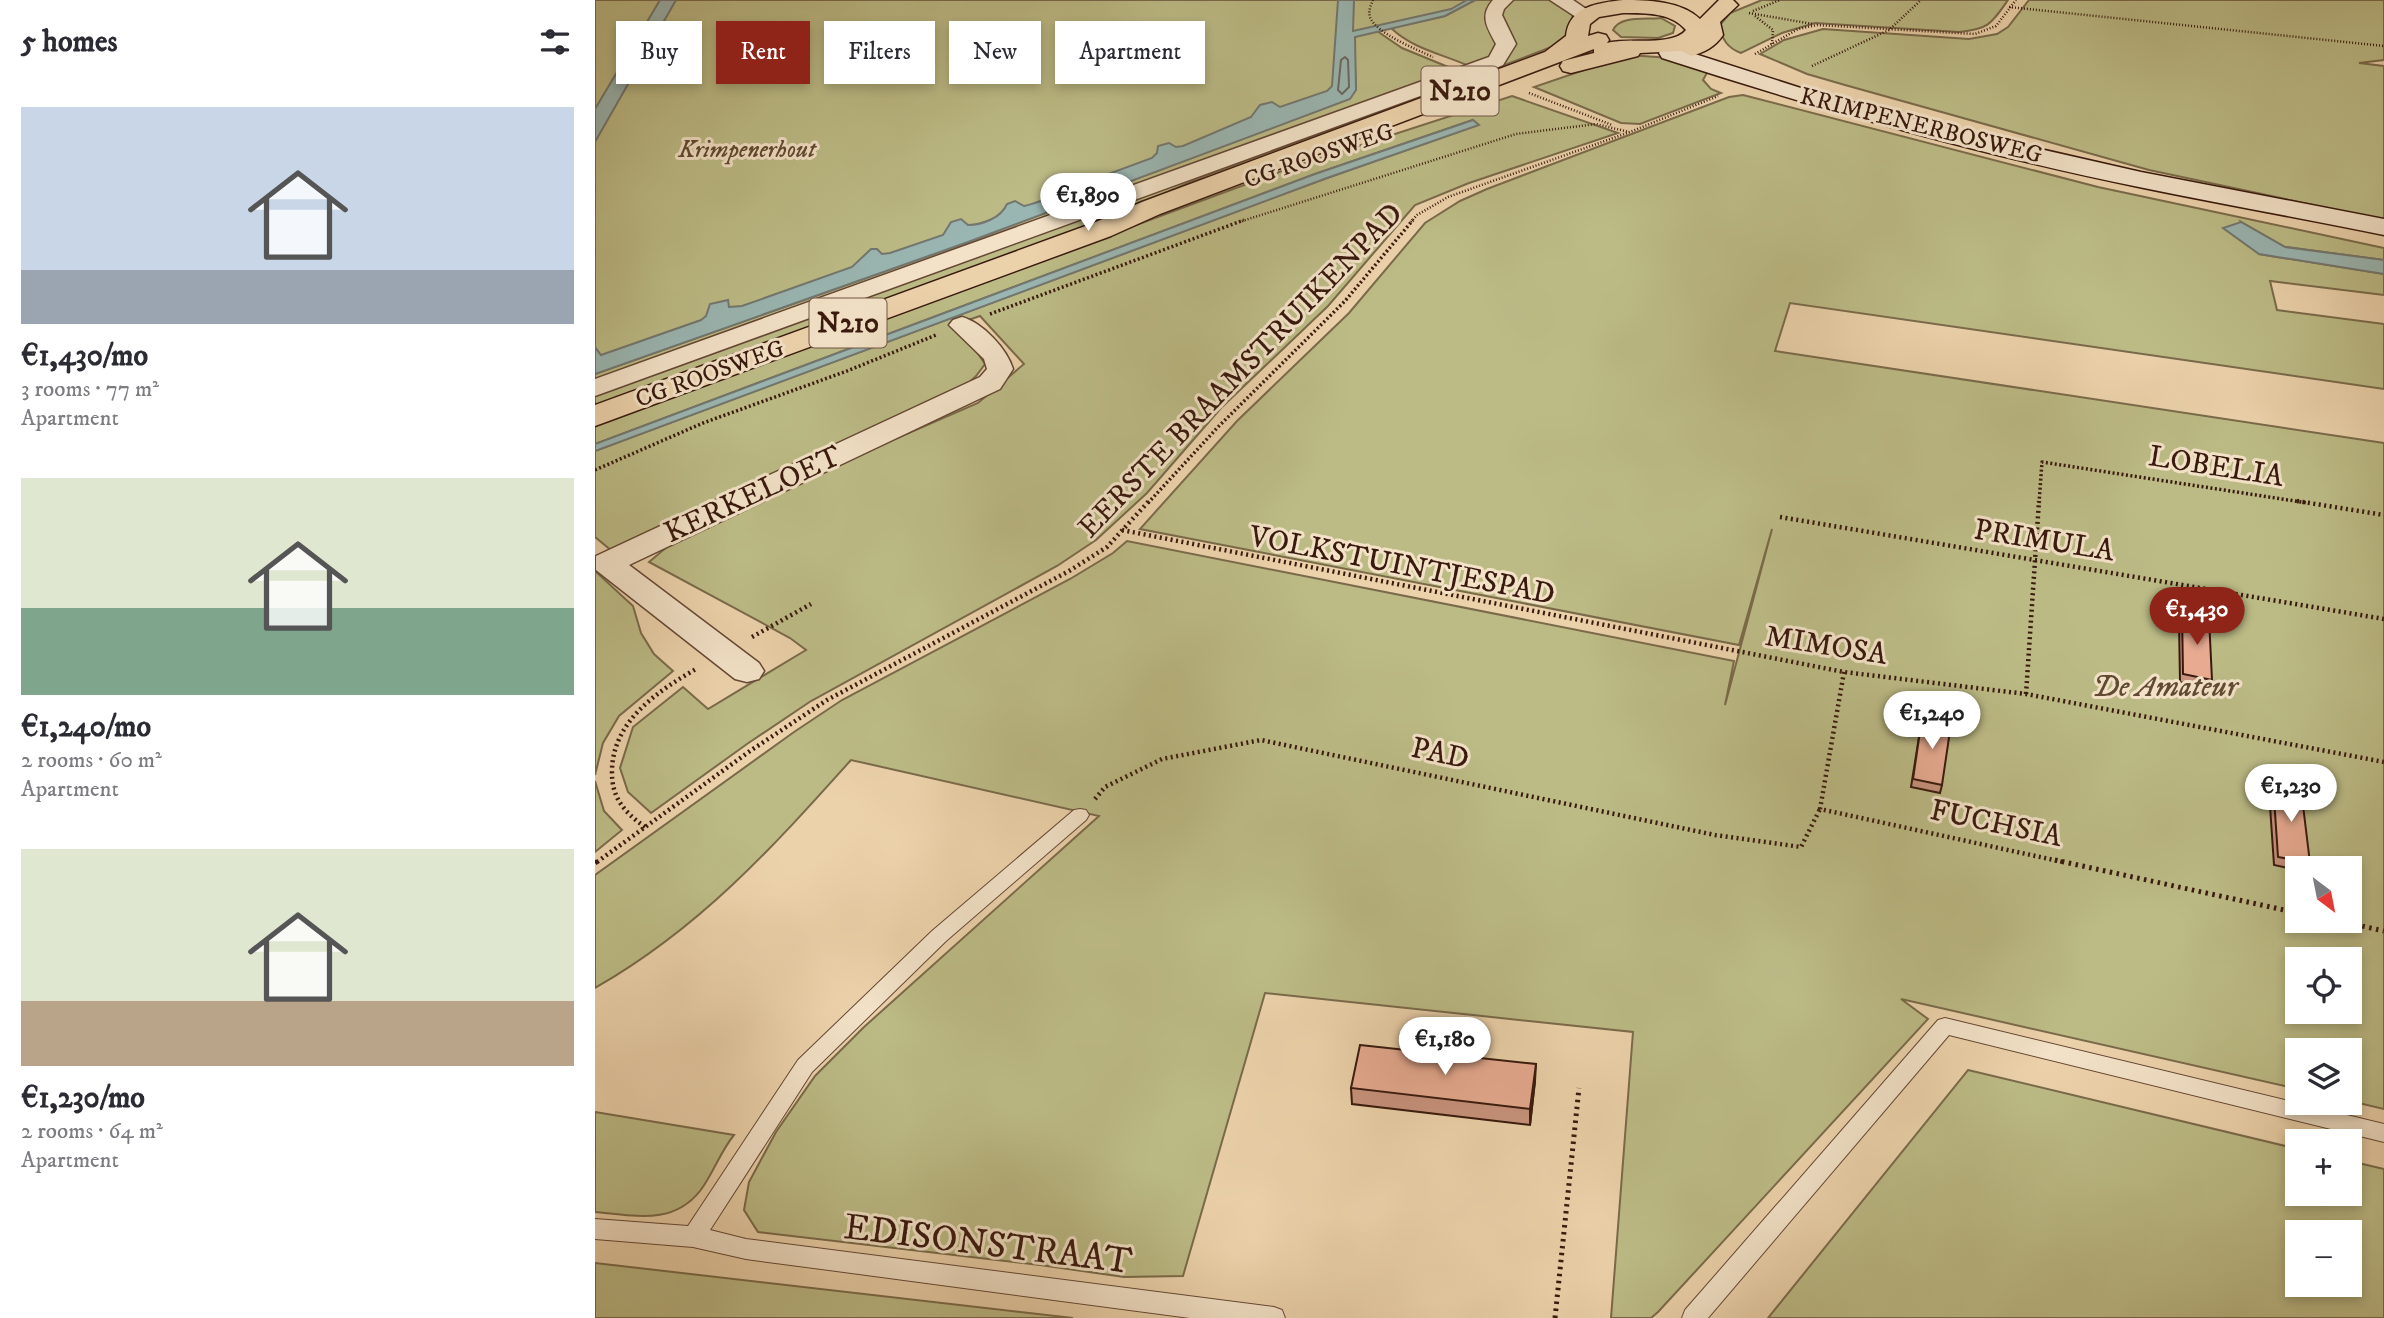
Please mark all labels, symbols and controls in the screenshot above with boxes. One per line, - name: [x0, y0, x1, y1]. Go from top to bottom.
- chip: Buy: [616, 21, 702, 84]
- chip: Rent: [716, 21, 810, 84]
- chip: Filters: [824, 21, 935, 84]
- chip: New: [949, 21, 1041, 84]
- chip: Apartment: [1055, 21, 1205, 84]
- icon: filters: [536, 23, 574, 61]
- text: 5 homes: [21, 24, 117, 61]
- road number: N210: [1421, 66, 1498, 116]
- street label: KRIMPENERBOSWEG: [1797, 81, 2046, 171]
- street label: CG ROOSWEG: [1240, 116, 1398, 196]
- park label: Krimpenerhout: [677, 135, 817, 165]
- icon: home: [235, 152, 361, 278]
- pin: €1,890: [1031, 174, 1145, 233]
- text: €1,890: [1056, 181, 1120, 210]
- street label: EERSTE BRAAMSTRUIKENPAD: [1071, 196, 1411, 546]
- road number: N210: [810, 298, 887, 348]
- street label: CG ROOSWEG: [632, 333, 789, 415]
- text: €1,430/mo: [21, 338, 148, 375]
- text: 3 rooms · 77 m²: [21, 375, 159, 404]
- text: Apartment: [21, 404, 119, 433]
- street label: KERKELOET: [659, 438, 848, 552]
- street label: LOBELIA: [2146, 438, 2287, 496]
- street label: PRIMULA: [1971, 512, 2118, 570]
- street label: VOLKSTUINTJESPAD: [1245, 518, 1558, 614]
- icon: home: [235, 523, 361, 649]
- pin: €1,430: [2140, 588, 2254, 647]
- text: €1,430: [2166, 595, 2228, 624]
- street label: MIMOSA: [1762, 618, 1891, 674]
- park label: De Amateur: [2093, 669, 2240, 706]
- pin: €1,240: [1875, 692, 1989, 751]
- text: €1,240: [1899, 699, 1965, 728]
- text: €1,240/mo: [21, 709, 151, 746]
- street label: PAD: [1408, 730, 1472, 778]
- text: 2 rooms · 60 m²: [21, 746, 162, 775]
- pin: €1,230: [2234, 764, 2348, 824]
- text: €1,230: [2261, 772, 2321, 801]
- text: Apartment: [21, 775, 119, 804]
- street label: FUCHSIA: [1927, 792, 2066, 856]
- north arrow: [2285, 856, 2363, 933]
- map controls: [2285, 856, 2362, 1297]
- icon: home: [235, 894, 361, 1020]
- button: locate: [2285, 947, 2362, 1024]
- pin: €1,180: [1388, 1018, 1502, 1077]
- text: €1,180: [1415, 1025, 1475, 1054]
- button: layers: [2285, 1038, 2362, 1115]
- text: €1,230/mo: [21, 1080, 145, 1117]
- text: 2 rooms · 64 m²: [21, 1117, 163, 1146]
- button: +: [2285, 1129, 2362, 1206]
- text: Apartment: [21, 1146, 119, 1175]
- street label: EDISONSTRAAT: [841, 1204, 1135, 1286]
- button: −: [2285, 1220, 2362, 1297]

